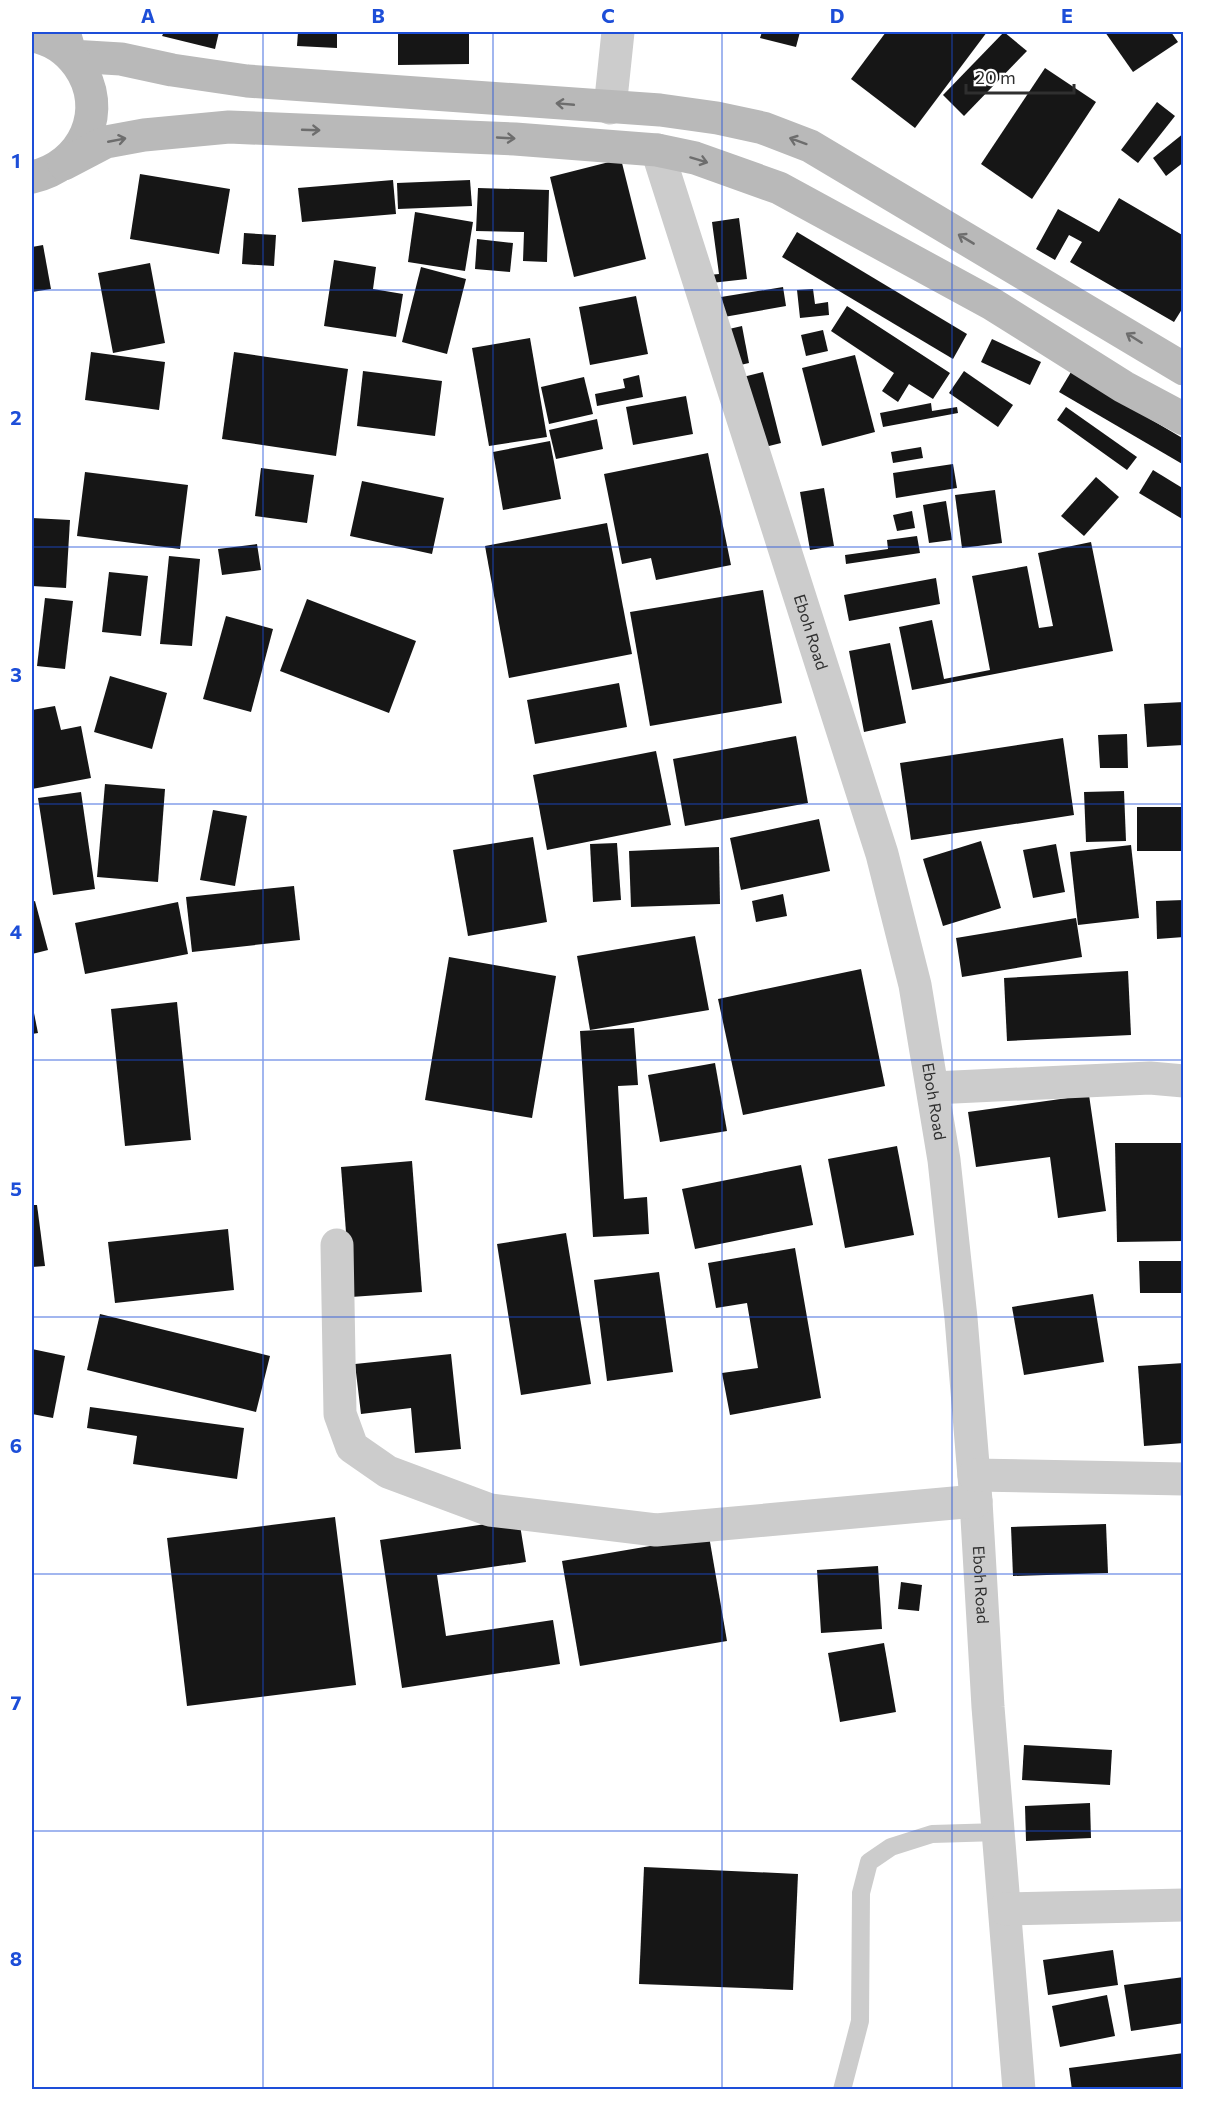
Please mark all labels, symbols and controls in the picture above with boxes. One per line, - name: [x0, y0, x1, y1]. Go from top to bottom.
- text: A: [141, 3, 155, 27]
- text: B: [371, 3, 385, 27]
- text: C: [601, 3, 615, 27]
- text: D: [830, 3, 844, 27]
- text: E: [1061, 3, 1073, 27]
- scale bar: [966, 57, 1074, 95]
- text: 20 m: [975, 66, 1016, 88]
- one-way arrow: [555, 98, 575, 109]
- one-way arrow: [300, 125, 320, 136]
- one-way arrow: [495, 133, 515, 144]
- one-way arrow: [107, 134, 126, 145]
- one-way arrow: [789, 135, 808, 146]
- text: 1: [11, 148, 21, 172]
- one-way arrow: [689, 155, 708, 166]
- one-way arrow: [958, 232, 975, 244]
- one-way arrow: [1126, 332, 1143, 344]
- text: 2: [10, 405, 22, 429]
- street label: Eboh Road: [791, 592, 832, 672]
- text: 3: [10, 662, 22, 686]
- text: 4: [10, 919, 22, 943]
- street label: Eboh Road: [919, 1061, 951, 1141]
- text: 5: [10, 1176, 22, 1200]
- text: 6: [10, 1433, 22, 1457]
- street label: Eboh Road: [970, 1545, 993, 1624]
- text: 7: [11, 1690, 22, 1714]
- text: 8: [10, 1946, 22, 1970]

